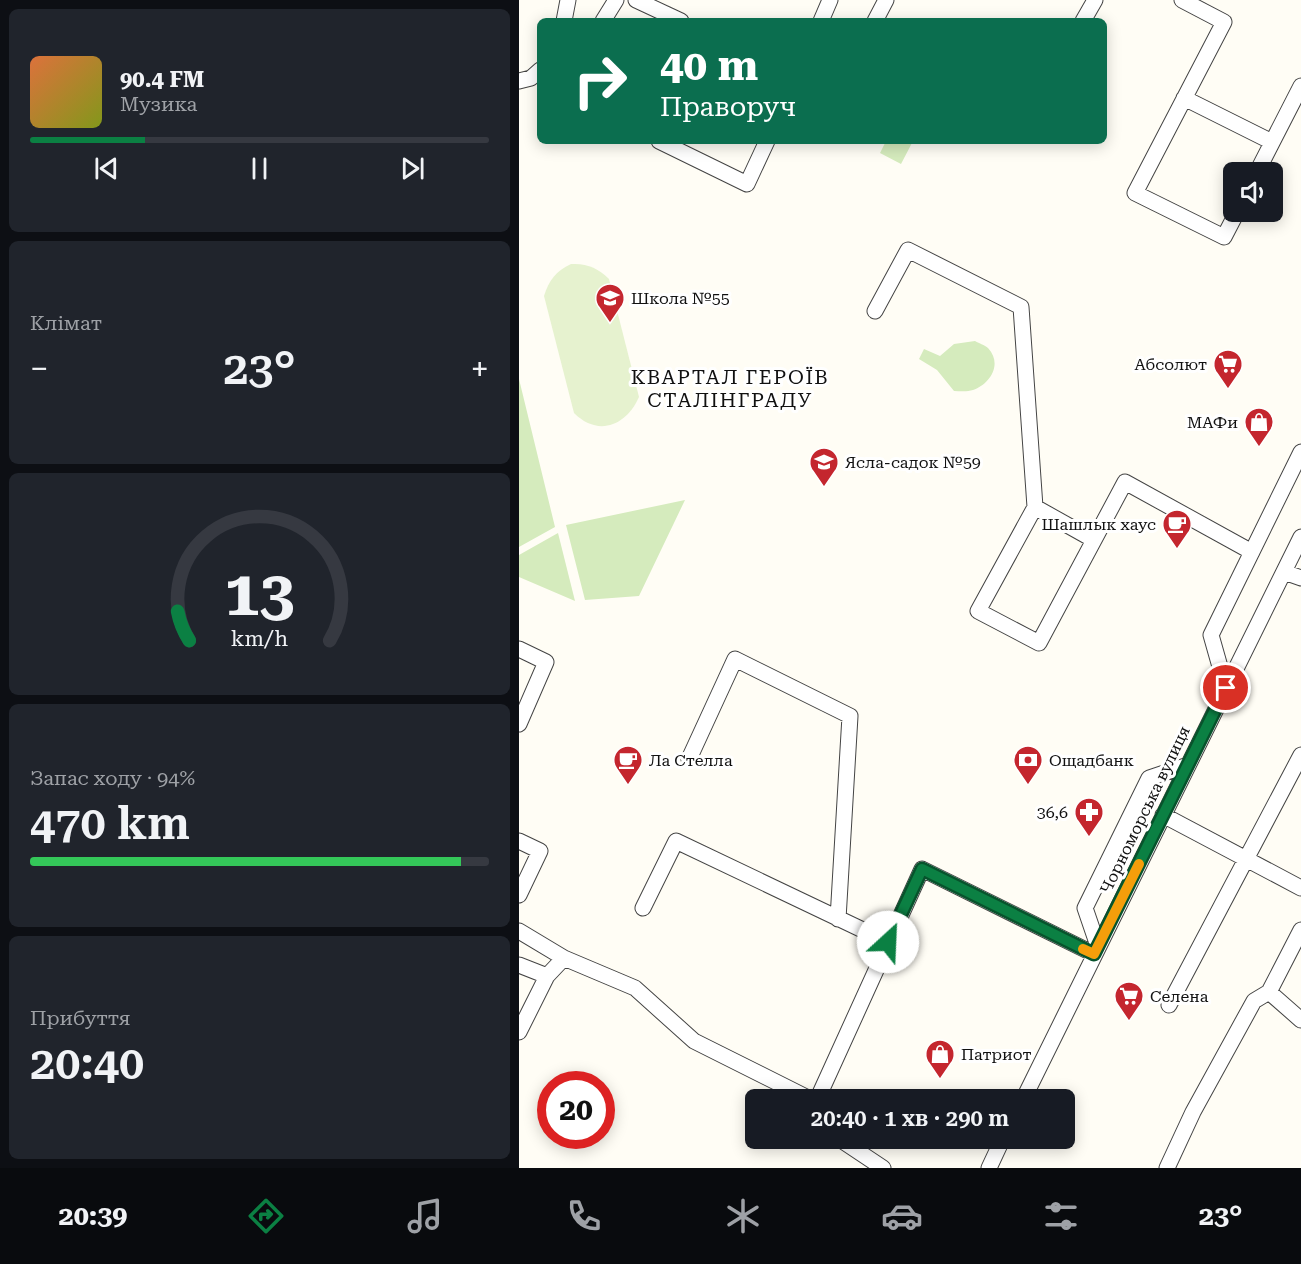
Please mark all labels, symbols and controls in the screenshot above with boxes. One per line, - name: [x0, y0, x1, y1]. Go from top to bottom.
- text: 40 m: [660, 41, 758, 90]
- icon: right: [561, 42, 639, 120]
- text: 90.4 FM: [120, 67, 204, 92]
- text: Праворуч: [660, 91, 796, 123]
- text: Музика: [120, 92, 197, 116]
- icon: previous: [90, 152, 123, 185]
- icon: pause: [243, 152, 276, 185]
- icon: next: [396, 152, 429, 185]
- map controls: [1223, 162, 1283, 222]
- button: sound: [1223, 162, 1283, 222]
- school or university icon: Школа №55: [594, 282, 626, 324]
- place label: Школа №55: [631, 289, 730, 308]
- text: Клімат: [30, 311, 102, 335]
- text: 23°: [223, 342, 296, 395]
- supermarket icon: Абсолют: [1212, 348, 1244, 390]
- text: −: [30, 349, 48, 388]
- text: +: [471, 349, 489, 388]
- place label: Абсолют: [1134, 355, 1207, 374]
- district label: КВАРТАЛ ГЕРОЇВ СТАЛІНГРАДУ: [631, 365, 829, 412]
- shop icon: МАФи: [1243, 406, 1275, 448]
- place label: МАФи: [1187, 413, 1238, 432]
- school or university icon: Ясла-садок №59: [808, 446, 840, 488]
- place label: Ясла-садок №59: [845, 453, 981, 472]
- cafe icon: Шашлык хаус: [1161, 508, 1193, 550]
- place label: Шашлык хаус: [1041, 515, 1156, 534]
- text: 13: [225, 557, 294, 630]
- text: km/h: [231, 626, 288, 651]
- pin: [1200, 662, 1251, 713]
- icon: arrive: [1209, 671, 1242, 704]
- street label: Чорноморська вулиця: [1096, 723, 1194, 897]
- cafe icon: Ла Стелла: [612, 744, 644, 786]
- bank icon: Ощадбанк: [1012, 744, 1044, 786]
- place label: Ла Стелла: [649, 751, 733, 770]
- place label: Ощадбанк: [1049, 751, 1134, 770]
- text: Запас ходу · 94%: [30, 766, 195, 790]
- pharmacy icon: 36,6: [1073, 796, 1105, 838]
- text: 470 km: [30, 797, 190, 850]
- place label: 36,6: [1037, 803, 1068, 822]
- position arrow: [856, 910, 920, 974]
- supermarket icon: Селена: [1113, 980, 1145, 1022]
- place label: Селена: [1150, 987, 1209, 1006]
- text: Прибуття: [30, 1006, 131, 1030]
- text: 20:40: [30, 1037, 144, 1090]
- shop icon: Патриот: [924, 1038, 956, 1080]
- place label: Патриот: [961, 1045, 1032, 1064]
- speed limit sign: 20: [537, 1071, 615, 1149]
- text: 20:40 · 1 хв · 290 m: [811, 1106, 1009, 1131]
- icon: directions: [245, 1195, 287, 1237]
- icon: music: [404, 1195, 446, 1237]
- icon: phone: [563, 1195, 605, 1237]
- icon: climate: [722, 1195, 764, 1237]
- icon: car: [881, 1195, 923, 1237]
- icon: filters: [1040, 1195, 1082, 1237]
- text: 20:39: [59, 1200, 127, 1232]
- text: 23°: [1199, 1200, 1242, 1232]

